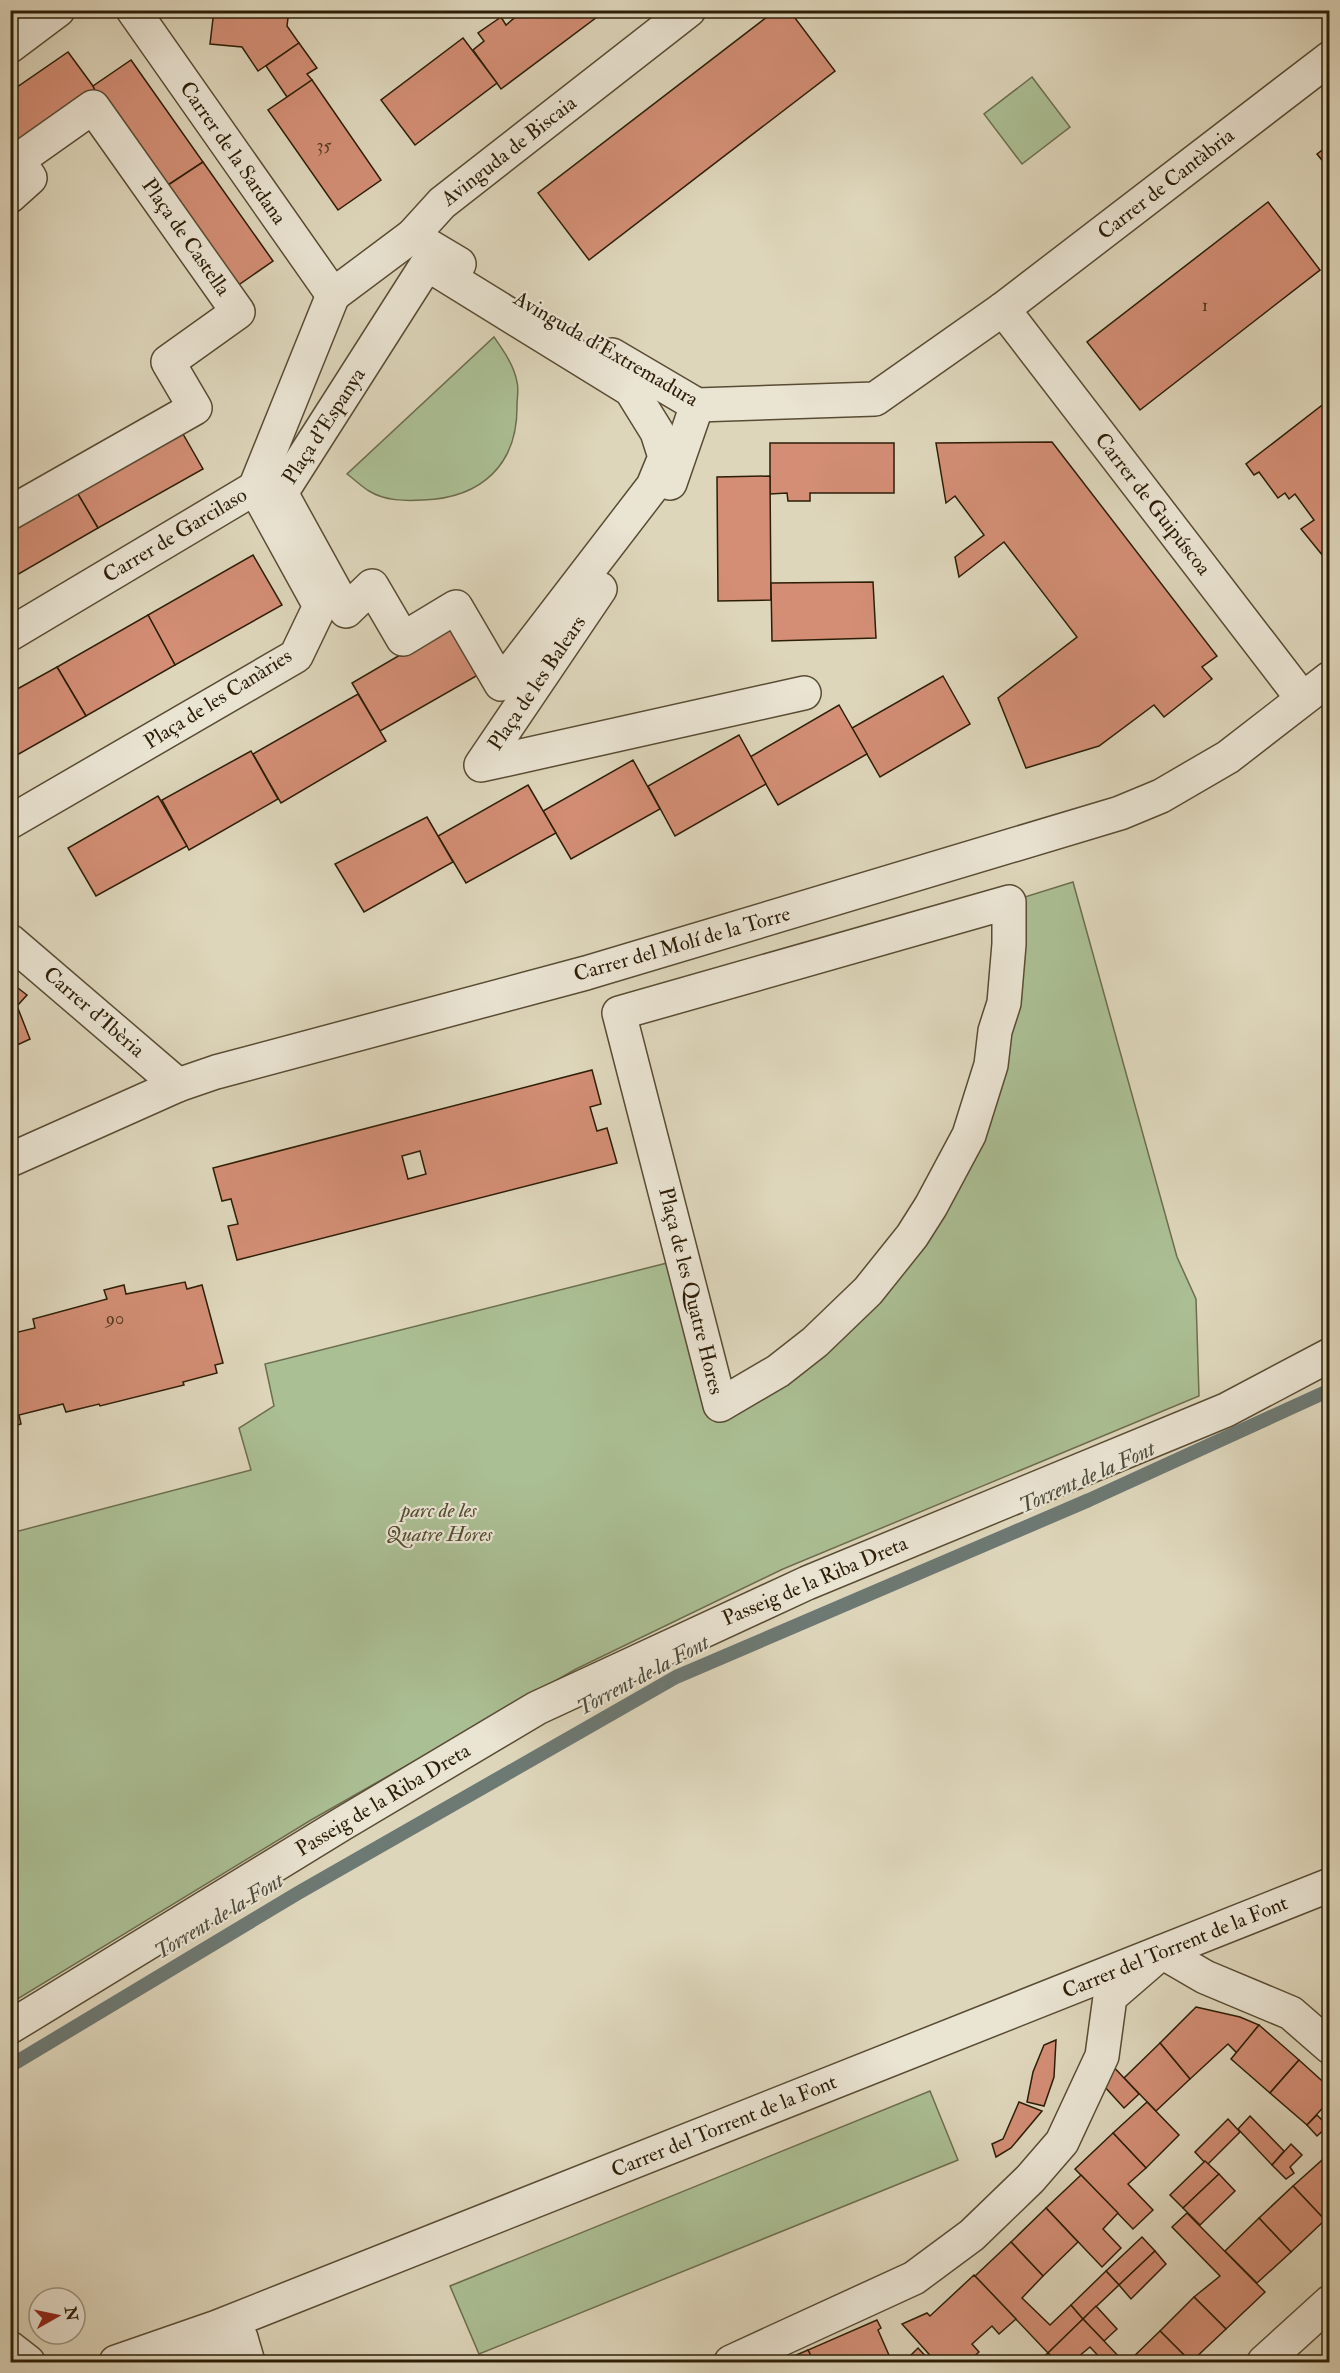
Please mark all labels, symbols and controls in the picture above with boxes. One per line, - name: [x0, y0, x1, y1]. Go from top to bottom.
- street label: Carrer de la Sardana: [173, 76, 293, 230]
- street label: Avinguda de Biscaia: [435, 90, 582, 213]
- street label: Carrer de Cantàbria: [1092, 122, 1240, 246]
- house number: 35: [317, 134, 331, 157]
- street label: Plaça de Castella: [136, 173, 237, 301]
- street label: Avinguda d'Extremadura: [508, 285, 704, 413]
- house number: 1: [1202, 294, 1208, 317]
- street label: Plaça d'Espanya: [276, 362, 372, 489]
- street label: Carrer de Guipúscoa: [1089, 427, 1217, 581]
- street label: Carrer de Garcilaso: [98, 481, 252, 589]
- street label: Plaça de les Balears: [482, 610, 592, 756]
- street label: Plaça de les Canàries: [139, 643, 297, 755]
- street label: Carrer del Molí de la Torre: [571, 900, 794, 988]
- street label: Carrer d'Ibèria: [38, 961, 151, 1064]
- street label: Plaça de les Quatre Hores: [652, 1184, 730, 1398]
- house number: 90: [104, 1307, 124, 1330]
- water label: Torrent de la Font: [1015, 1434, 1161, 1519]
- park label: parc de les Quatre Hores: [386, 1497, 493, 1548]
- street label: Passeig de la Riba Dreta: [718, 1530, 912, 1632]
- water label: Torrent de la Font: [572, 1628, 715, 1722]
- street label: Passeig de la Riba Dreta: [291, 1737, 476, 1863]
- water label: Torrent de la Font: [149, 1866, 290, 1966]
- street label: Carrer del Torrent de la Font: [1058, 1889, 1292, 2005]
- street label: Carrer del Torrent de la Font: [607, 2068, 841, 2184]
- north arrow: [27, 2286, 87, 2346]
- text: N: [60, 2304, 82, 2323]

